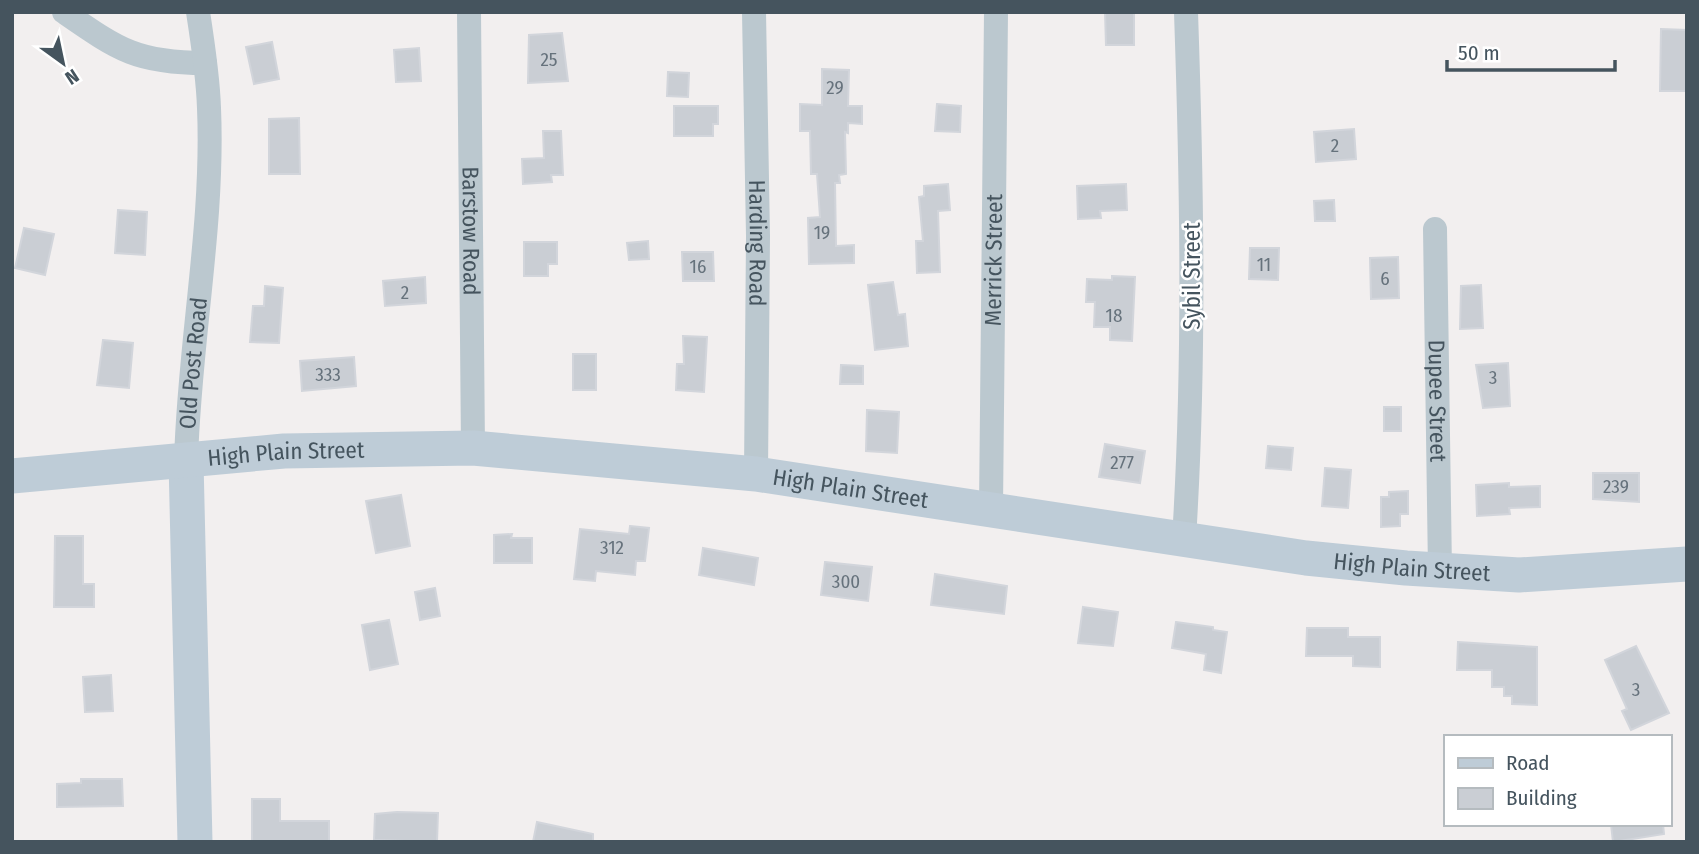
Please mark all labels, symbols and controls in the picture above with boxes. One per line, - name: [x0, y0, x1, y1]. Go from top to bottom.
- north arrow: [28, 28, 98, 98]
- scale bar: [1447, 28, 1615, 72]
- text: 50 m: [1458, 40, 1500, 66]
- house number: 25: [540, 48, 558, 71]
- text: N: [61, 64, 83, 90]
- house number: 29: [826, 76, 844, 99]
- house number: 2: [1331, 134, 1339, 157]
- street label: Barstow Road: [456, 166, 486, 296]
- street label: Harding Road: [743, 179, 772, 306]
- street label: Merrick Street: [979, 193, 1008, 326]
- house number: 19: [814, 221, 830, 244]
- street label: Sybil Street: [1178, 222, 1206, 330]
- house number: 11: [1257, 253, 1271, 276]
- house number: 16: [690, 255, 706, 278]
- house number: 6: [1380, 267, 1390, 290]
- house number: 2: [401, 281, 409, 304]
- street label: Old Post Road: [173, 296, 213, 430]
- house number: 18: [1106, 304, 1122, 327]
- street label: Dupee Street: [1423, 340, 1452, 463]
- house number: 333: [315, 363, 341, 386]
- house number: 3: [1489, 366, 1497, 389]
- street label: High Plain Street: [206, 436, 365, 472]
- house number: 277: [1110, 451, 1134, 474]
- street label: High Plain Street: [771, 463, 931, 514]
- house number: 239: [1603, 475, 1629, 498]
- house number: 312: [600, 536, 624, 559]
- street label: High Plain Street: [1332, 547, 1491, 587]
- house number: 300: [832, 570, 860, 593]
- house number: 3: [1632, 678, 1640, 701]
- legend: [1444, 735, 1671, 826]
- text: Road: [1506, 750, 1550, 776]
- text: Building: [1506, 785, 1577, 811]

